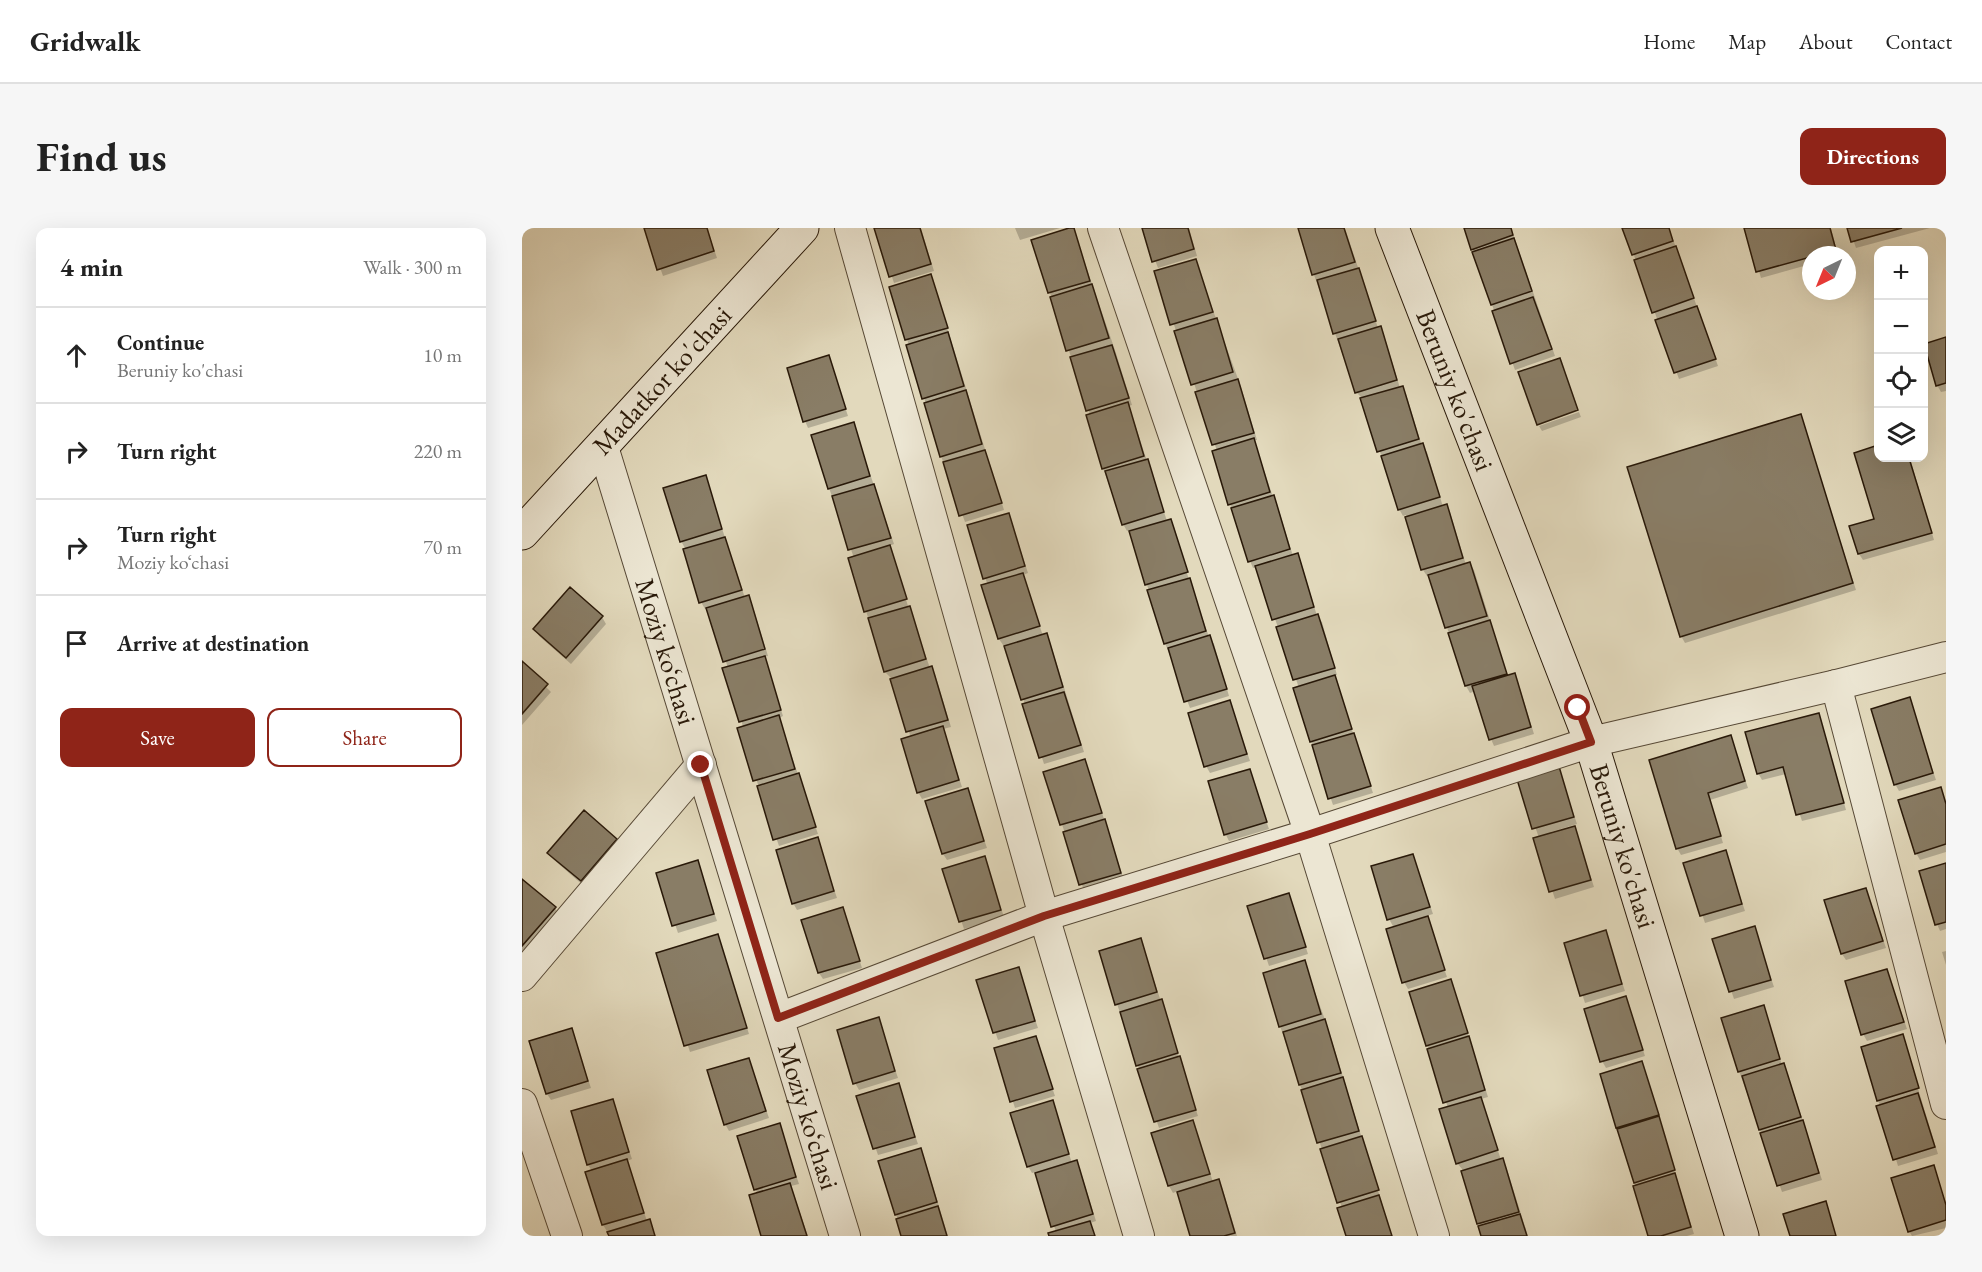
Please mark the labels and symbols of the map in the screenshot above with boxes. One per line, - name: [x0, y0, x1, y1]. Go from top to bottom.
- north arrow: [1802, 246, 1856, 300]
- street label: Madatkor ko'chasi: [584, 298, 739, 462]
- street label: Beruniy ko'chasi: [1408, 304, 1502, 476]
- street label: Moziy ko‘chasi: [627, 574, 705, 729]
- route start: [1564, 694, 1590, 720]
- route end: [687, 751, 713, 777]
- street label: Beruniy ko'chasi: [1582, 759, 1665, 933]
- street label: Moziy ko‘chasi: [770, 1039, 848, 1194]

